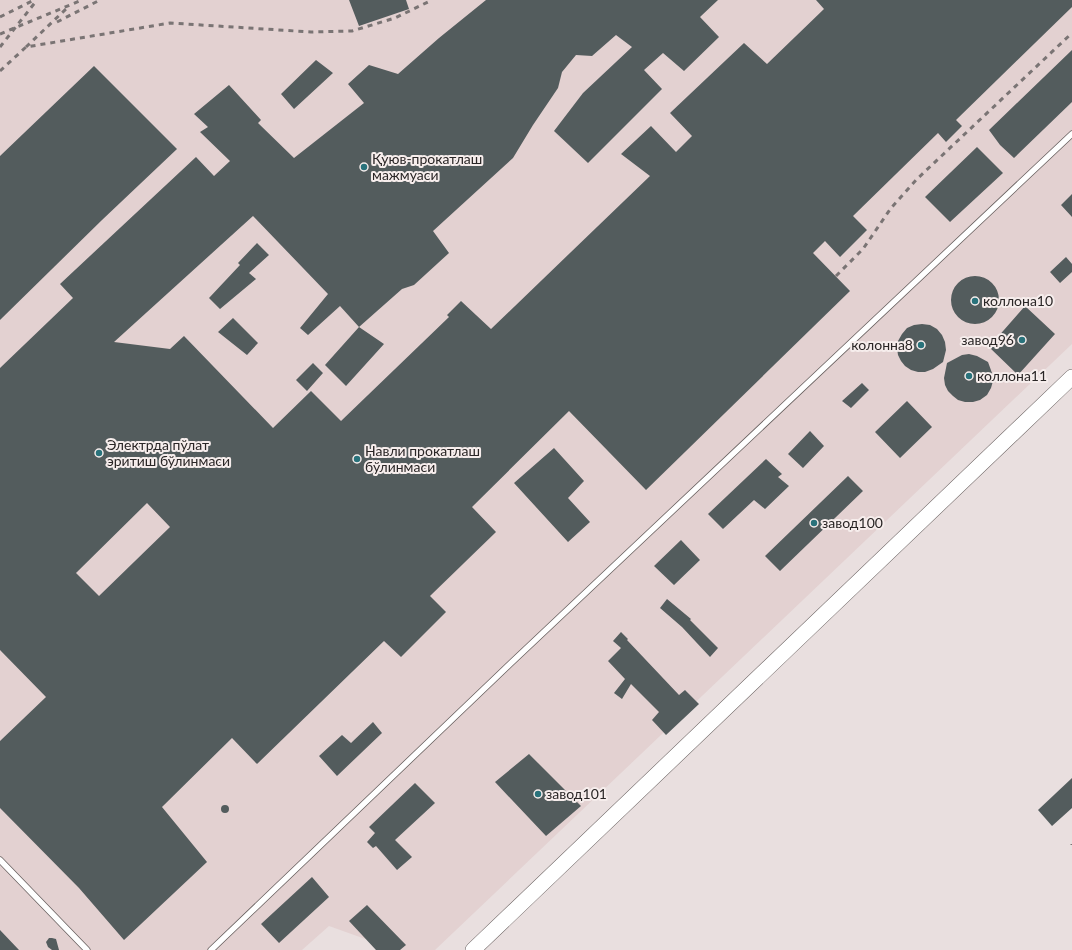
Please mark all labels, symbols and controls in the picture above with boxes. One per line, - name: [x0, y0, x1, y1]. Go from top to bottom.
- place label: Қуюв-прокатлаш мажмуаси: [372, 150, 482, 183]
- marker: Қуюв-прокатлаш мажмуаси: [359, 162, 369, 172]
- place label: коллона10: [983, 292, 1053, 309]
- marker: коллона10: [970, 296, 980, 306]
- place label: завод96: [961, 331, 1014, 348]
- marker: завод96: [1017, 335, 1027, 345]
- place label: колонна8: [851, 336, 913, 353]
- marker: колонна8: [916, 340, 926, 350]
- place label: коллона11: [977, 367, 1047, 384]
- marker: коллона11: [964, 371, 974, 381]
- place label: Электрда пўлат эритиш бўлинмаси: [107, 436, 230, 469]
- place label: Навли прокатлаш бўлинмаси: [365, 442, 480, 475]
- marker: Электрда пўлат эритиш бўлинмаси: [94, 448, 104, 458]
- marker: Навли прокатлаш бўлинмаси: [352, 454, 362, 464]
- place label: завод100: [822, 514, 883, 531]
- marker: завод100: [809, 518, 819, 528]
- place label: завод101: [546, 785, 607, 802]
- marker: завод101: [533, 789, 543, 799]

